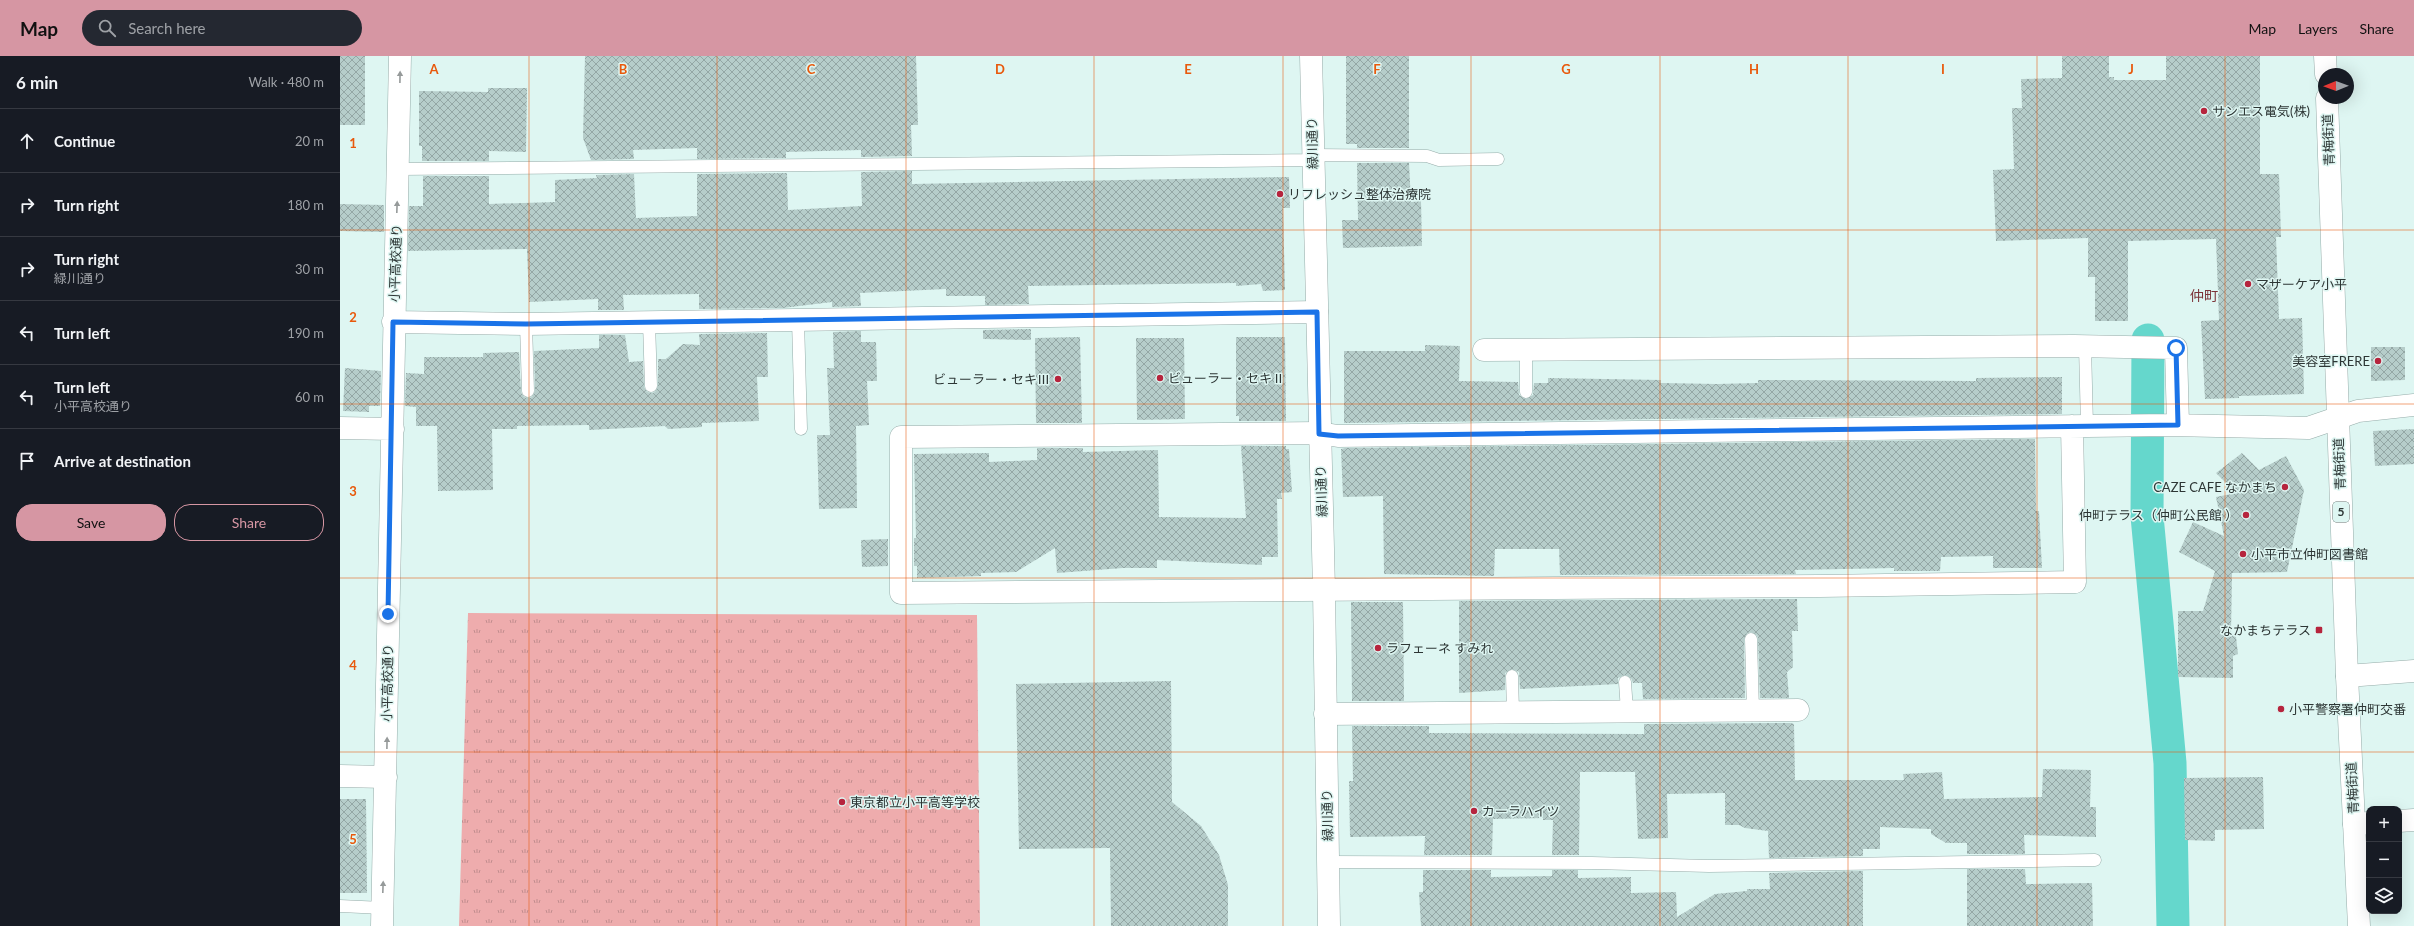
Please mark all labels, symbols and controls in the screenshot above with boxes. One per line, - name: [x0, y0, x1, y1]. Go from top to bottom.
- search box: [82, 10, 362, 46]
- text: Map: [20, 17, 58, 40]
- icon: search: [96, 17, 118, 39]
- text: Search here: [128, 19, 206, 37]
- text: Map: [2248, 20, 2276, 37]
- text: Layers: [2298, 20, 2338, 37]
- text: Share: [2360, 20, 2394, 37]
- text: A: [428, 61, 439, 77]
- text: B: [619, 61, 628, 77]
- text: C: [807, 61, 816, 77]
- text: D: [995, 61, 1005, 77]
- text: E: [1184, 61, 1192, 77]
- text: F: [1373, 61, 1381, 77]
- text: G: [1561, 61, 1571, 77]
- text: H: [1749, 61, 1759, 77]
- text: I: [1941, 61, 1945, 77]
- text: J: [2128, 61, 2134, 77]
- north arrow: [2318, 68, 2354, 104]
- one-way arrow: [396, 71, 403, 83]
- text: 6 min: [16, 72, 58, 93]
- text: Walk · 480 m: [248, 74, 324, 90]
- place label: サンエス電気(株): [2212, 103, 2310, 119]
- marker: サンエス電気(株): [2199, 106, 2209, 116]
- street label: 青梅街道: [2319, 114, 2337, 166]
- street label: 緑川通り: [1304, 117, 1320, 169]
- icon: ahead: [16, 130, 38, 152]
- text: Continue: [54, 132, 115, 150]
- text: 20 m: [295, 133, 324, 149]
- text: 1: [349, 135, 357, 151]
- place label: リフレッシュ整体治療院: [1288, 186, 1431, 202]
- marker: リフレッシュ整体治療院: [1275, 189, 1285, 199]
- icon: right: [16, 194, 38, 216]
- text: Turn right: [54, 196, 119, 214]
- text: 180 m: [287, 197, 324, 213]
- one-way arrow: [393, 201, 400, 213]
- street label: 小平高校通り: [386, 224, 404, 302]
- text: Turn right: [54, 250, 119, 268]
- icon: right: [16, 258, 38, 280]
- text: 30 m: [295, 261, 324, 277]
- text: 緑川通り: [54, 270, 106, 286]
- place label: マザーケア小平: [2256, 276, 2347, 292]
- marker: マザーケア小平: [2243, 279, 2253, 289]
- district label: 仲町: [2190, 287, 2218, 304]
- text: 2: [349, 309, 357, 325]
- icon: left: [16, 322, 38, 344]
- text: Turn left: [54, 324, 110, 342]
- text: 190 m: [287, 325, 324, 341]
- route start: [2167, 339, 2185, 357]
- place label: 美容室FRERE: [2292, 353, 2370, 369]
- marker: 美容室FRERE: [2373, 356, 2383, 366]
- place label: ビューラー・セキⅡ: [1168, 370, 1285, 386]
- place label: ビューラー・セキⅢ: [933, 371, 1050, 387]
- marker: ビューラー・セキⅡ: [1155, 373, 1165, 383]
- marker: ビューラー・セキⅢ: [1053, 374, 1063, 384]
- text: Turn left: [54, 378, 110, 396]
- icon: left: [16, 386, 38, 408]
- text: 60 m: [295, 389, 324, 405]
- text: 小平高校通り: [54, 398, 132, 414]
- street label: 青梅街道: [2330, 438, 2348, 490]
- icon: arrive: [16, 450, 38, 472]
- text: Arrive at destination: [54, 452, 191, 470]
- street label: 緑川通り: [1312, 465, 1330, 517]
- place label: CAZE CAFE なかまち: [2153, 479, 2277, 495]
- marker: CAZE CAFE なかまち: [2280, 482, 2290, 492]
- text: 3: [349, 483, 357, 499]
- road number: 5: [2333, 502, 2349, 522]
- button: Save: [16, 504, 166, 541]
- button: Share: [174, 504, 324, 541]
- place label: 仲町テラス（仲町公民館 ）: [2079, 507, 2238, 523]
- marker: 仲町テラス（仲町公民館 ）: [2241, 510, 2251, 520]
- place label: 小平市立仲町図書館: [2251, 546, 2368, 562]
- marker: 小平市立仲町図書館: [2238, 549, 2248, 559]
- route end: [379, 605, 397, 623]
- place label: なかまちテラス: [2220, 622, 2311, 638]
- marker: なかまちテラス: [2314, 625, 2324, 635]
- place label: ラフェーネ すみれ: [1386, 640, 1493, 656]
- marker: ラフェーネ すみれ: [1373, 643, 1383, 653]
- street label: 小平高校通り: [378, 644, 396, 722]
- text: 4: [349, 657, 357, 673]
- place label: 小平警察署仲町交番: [2289, 701, 2406, 717]
- marker: 小平警察署仲町交番: [2276, 704, 2286, 714]
- one-way arrow: [383, 737, 390, 749]
- street label: 青梅街道: [2343, 762, 2361, 814]
- street label: 緑川通り: [1319, 789, 1335, 841]
- place label: 東京都立小平高等学校: [850, 794, 980, 810]
- marker: 東京都立小平高等学校: [837, 797, 847, 807]
- place label: カーラハイツ: [1482, 803, 1560, 819]
- marker: カーラハイツ: [1469, 806, 1479, 816]
- map controls: [2366, 806, 2402, 914]
- button: +: [2366, 806, 2402, 842]
- text: 5: [349, 831, 357, 847]
- button: −: [2366, 842, 2402, 878]
- button: layers: [2366, 878, 2402, 914]
- one-way arrow: [380, 880, 386, 893]

